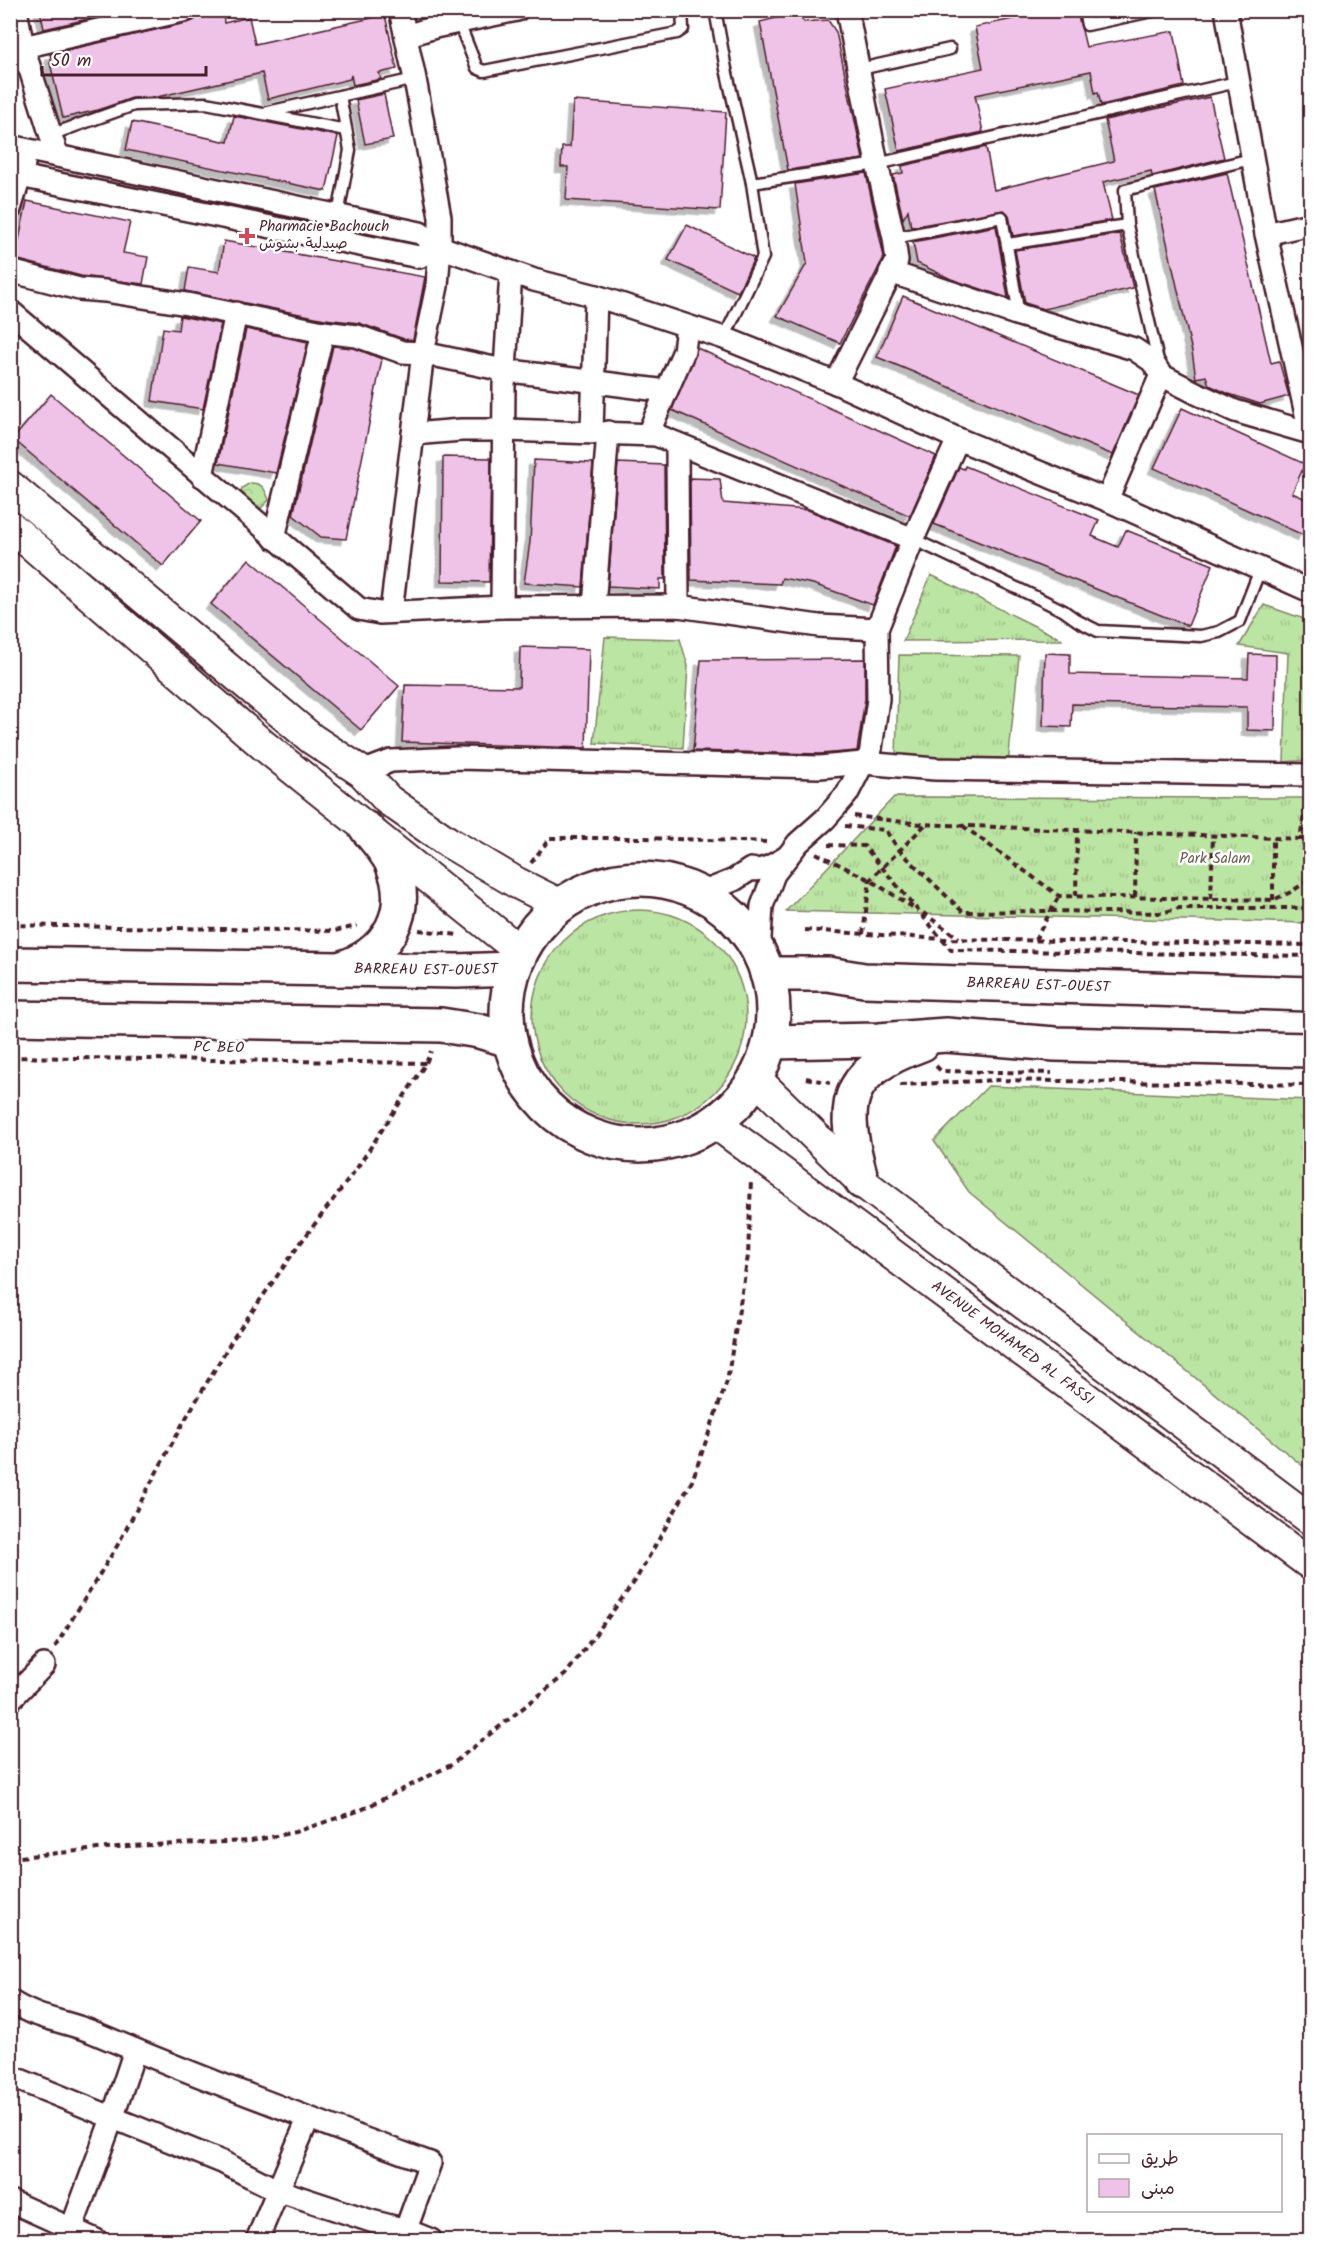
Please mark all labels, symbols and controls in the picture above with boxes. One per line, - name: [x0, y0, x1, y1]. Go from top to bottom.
- scale bar: [42, 39, 206, 77]
- text: 50 m: [51, 47, 91, 76]
- place label: Pharmacie Bachouch صيدلية بشوش: [259, 215, 389, 256]
- marker: Pharmacie Bachouch صيدلية بشوش: [240, 229, 254, 243]
- park label: Park Salam: [1180, 847, 1250, 871]
- street label: BARREAU EST-OUEST: [354, 957, 500, 983]
- street label: BARREAU EST-OUEST: [966, 971, 1113, 1000]
- street label: PC BEO: [193, 1036, 245, 1060]
- street label: AVENUE MOHAMED AL FASSI: [926, 1275, 1099, 1412]
- legend: [1087, 2134, 1282, 2212]
- text: طريق: [1141, 2145, 1179, 2174]
- text: مبنى: [1141, 2175, 1175, 2204]

